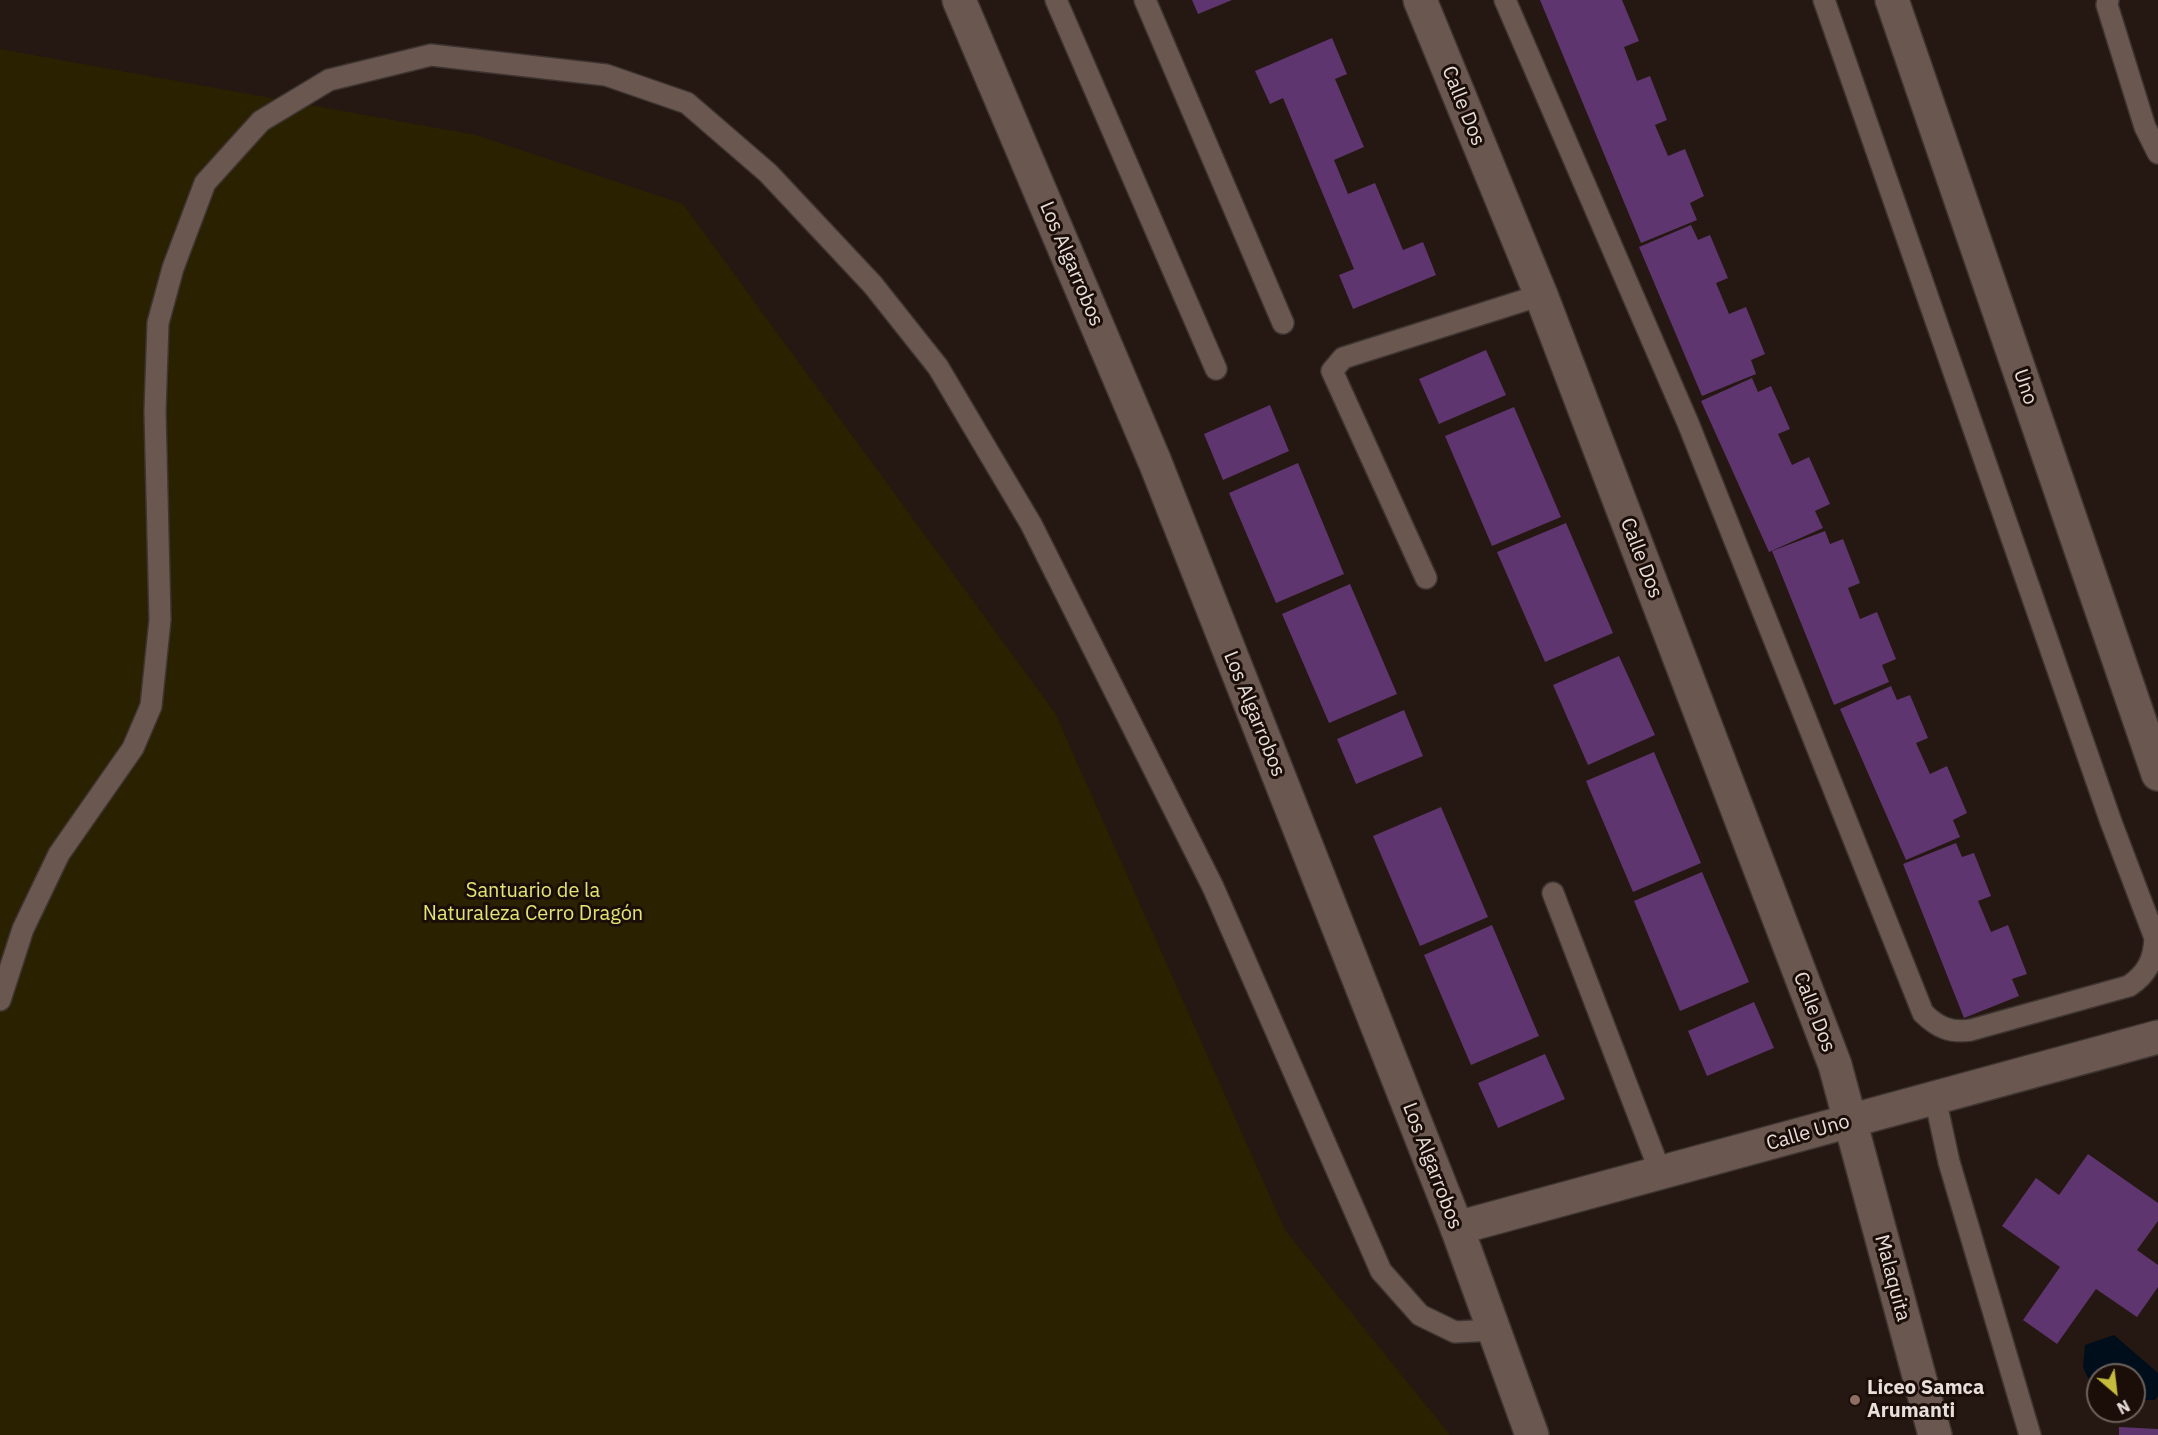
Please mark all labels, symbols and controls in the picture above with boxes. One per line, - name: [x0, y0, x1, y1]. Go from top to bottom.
- street label: Calle Dos: [1436, 63, 1490, 149]
- street label: Los Algarrobos: [1034, 198, 1108, 330]
- street label: Uno: [2008, 366, 2042, 408]
- street label: Calle Dos: [1615, 515, 1667, 601]
- street label: Los Algarrobos: [1218, 648, 1290, 780]
- park label: Santuario de la Naturaleza Cerro Dragón: [423, 879, 643, 926]
- street label: Calle Dos: [1788, 969, 1840, 1055]
- street label: Los Algarrobos: [1397, 1100, 1467, 1232]
- street label: Calle Uno: [1764, 1110, 1852, 1156]
- street label: Malaquita: [1869, 1232, 1915, 1324]
- north arrow: [2086, 1363, 2146, 1423]
- place label: Liceo Samca Arumanti: [1867, 1376, 1984, 1423]
- marker: Liceo Samca Arumanti: [1848, 1393, 1862, 1407]
- text: N: [2114, 1396, 2133, 1419]

